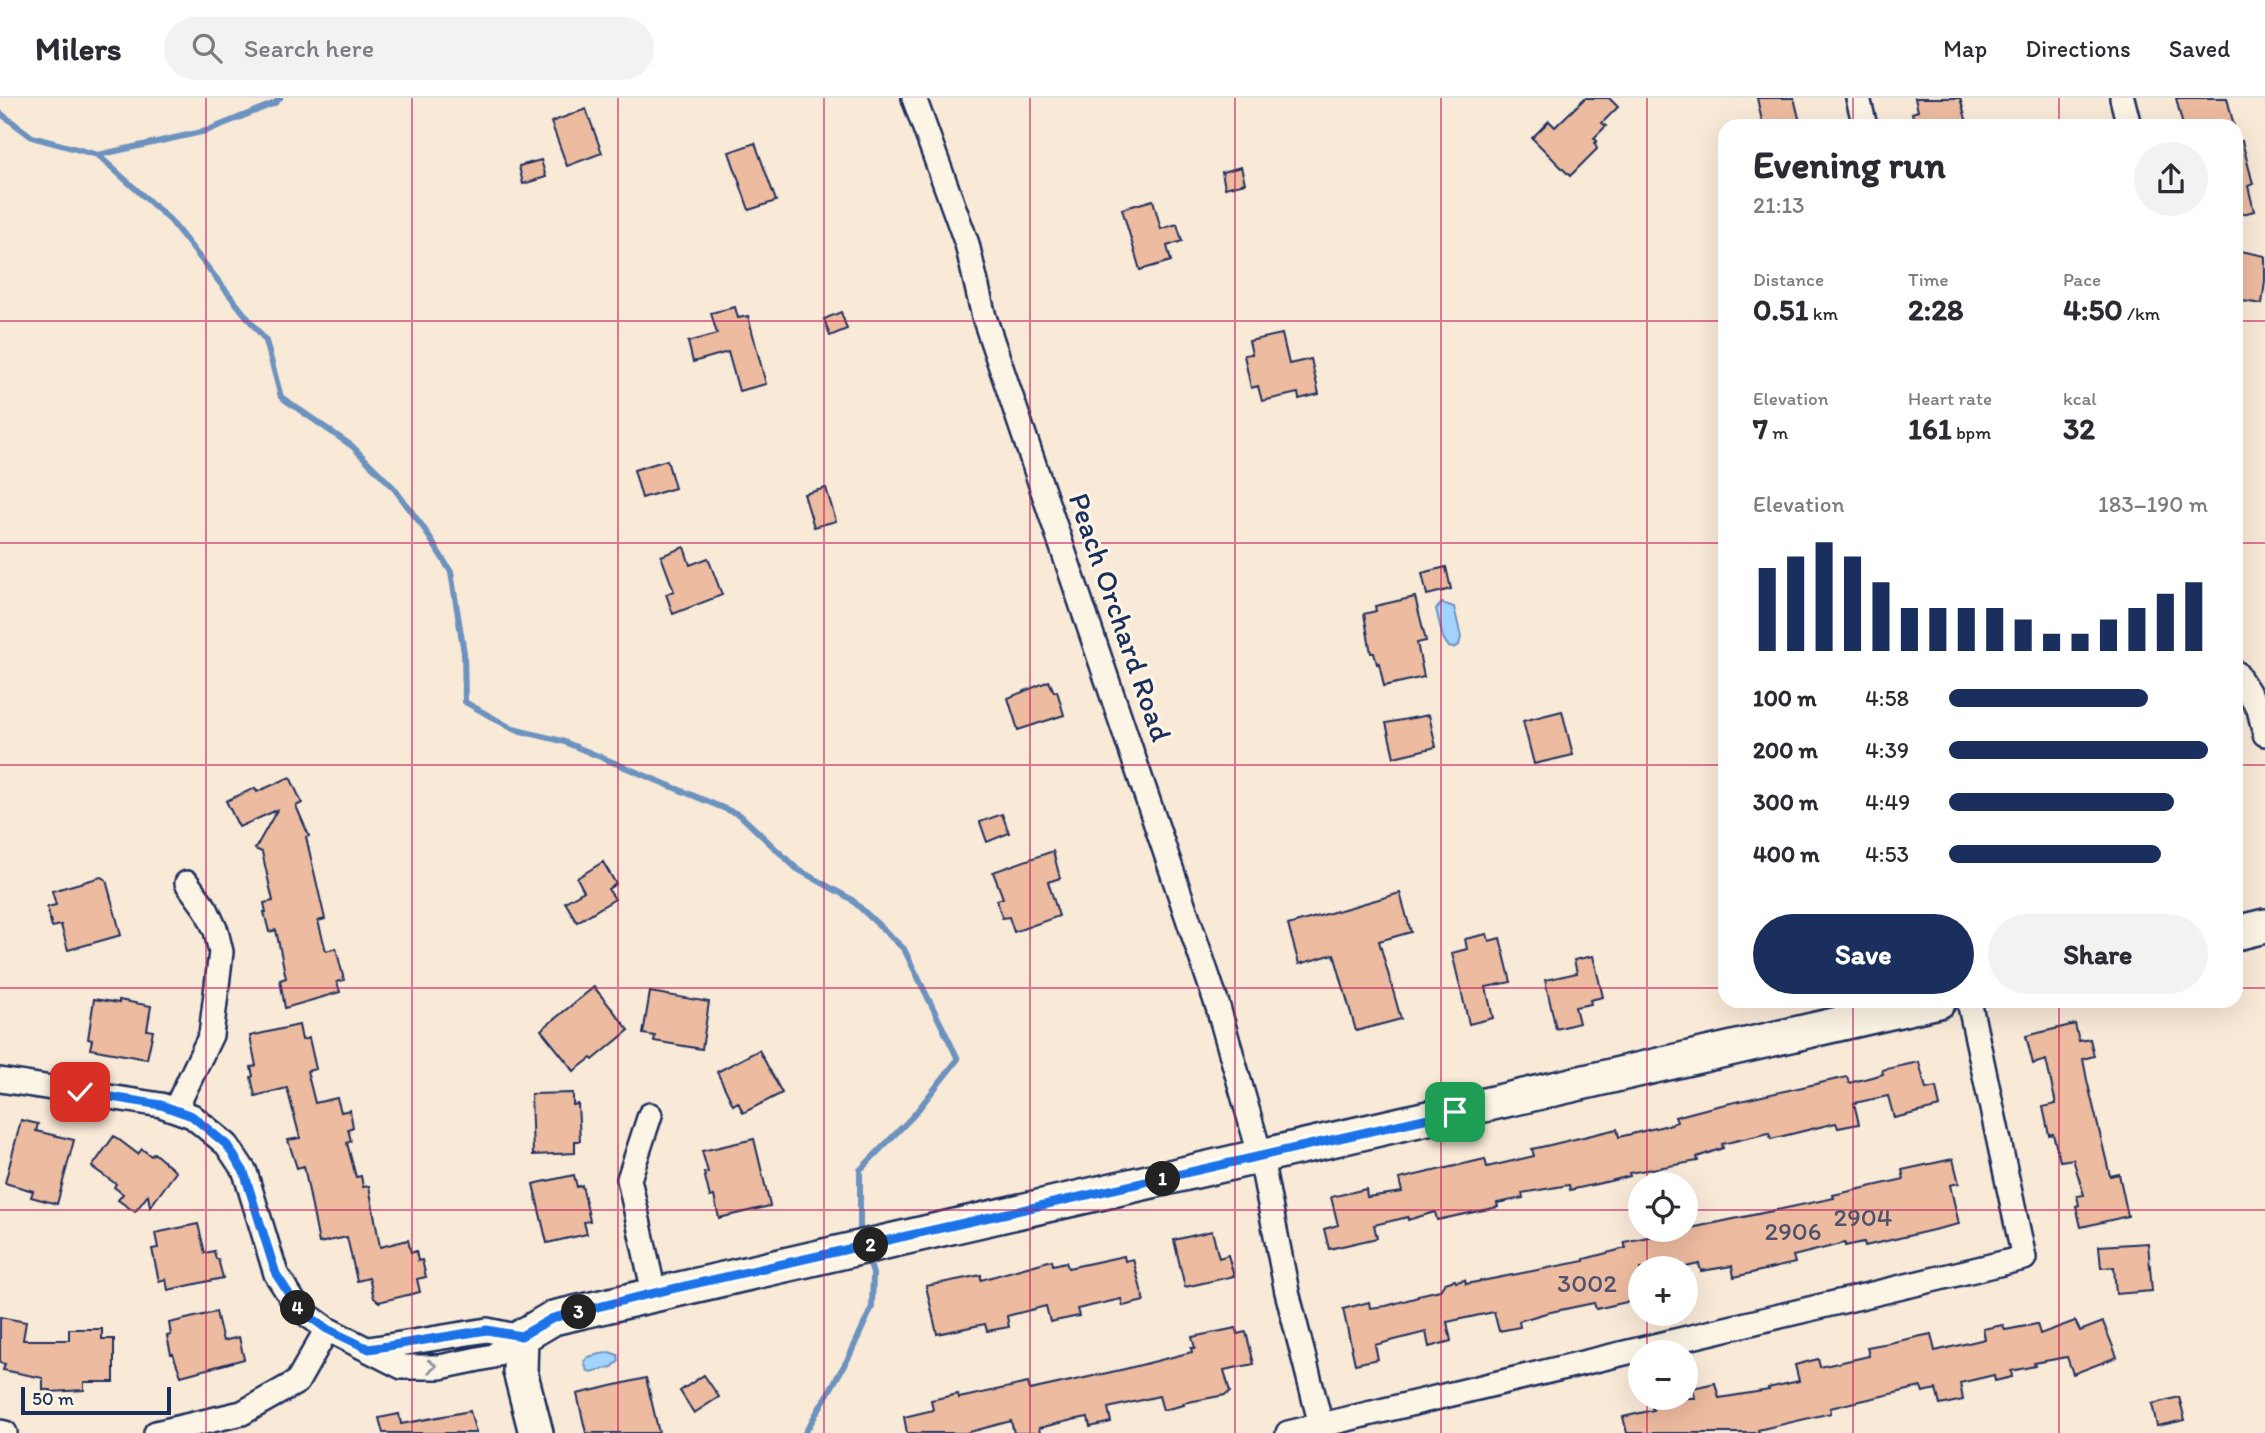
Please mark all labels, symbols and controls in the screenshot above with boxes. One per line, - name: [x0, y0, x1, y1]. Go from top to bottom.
- search box: [164, 17, 654, 80]
- text: Milers: [35, 29, 122, 68]
- icon: search: [188, 29, 226, 67]
- text: Search here: [244, 32, 374, 64]
- text: Map: [1943, 34, 1987, 63]
- text: Directions: [2025, 34, 2131, 63]
- text: Saved: [2169, 34, 2230, 63]
- text: Evening run: [1753, 142, 1946, 188]
- button: share: [2134, 142, 2208, 216]
- text: 21:13: [1753, 191, 1805, 219]
- text: Distance: [1753, 268, 1824, 291]
- text: Time: [1908, 268, 1949, 291]
- text: Pace: [2063, 268, 2101, 291]
- text: 0.51: [1753, 291, 1809, 328]
- text: 2:28: [1908, 291, 1963, 328]
- text: 4:50: [2063, 291, 2123, 328]
- text: km: [1809, 302, 1838, 325]
- text: /km: [2123, 302, 2160, 325]
- text: Elevation: [1753, 387, 1829, 410]
- text: Heart rate: [1908, 387, 1992, 410]
- text: kcal: [2063, 387, 2097, 410]
- text: 7: [1753, 410, 1768, 447]
- text: 161: [1908, 410, 1952, 447]
- text: 32: [2063, 410, 2095, 447]
- text: m: [1768, 421, 1788, 444]
- text: bpm: [1952, 421, 1991, 444]
- street label: Peach Orchard Road: [1061, 488, 1180, 746]
- text: Elevation: [1753, 490, 1844, 518]
- text: 183–190 m: [2098, 490, 2208, 518]
- text: 100 m: [1753, 684, 1817, 712]
- text: 4:58: [1865, 684, 1909, 712]
- text: 200 m: [1753, 736, 1818, 764]
- text: 4:39: [1865, 736, 1909, 764]
- text: 300 m: [1753, 788, 1818, 816]
- text: 4:49: [1865, 788, 1910, 816]
- text: 400 m: [1753, 840, 1820, 868]
- text: 4:53: [1865, 840, 1909, 868]
- button: Save: [1753, 914, 1974, 994]
- button: Share: [1988, 914, 2208, 994]
- pin: [50, 1062, 110, 1122]
- icon: check: [61, 1073, 99, 1111]
- pin: [1425, 1082, 1485, 1142]
- icon: arrive: [1436, 1093, 1474, 1131]
- pin: 1: [1146, 1162, 1180, 1196]
- text: 1: [1158, 1167, 1167, 1190]
- map controls: [1628, 1172, 1698, 1410]
- button: locate: [1628, 1172, 1698, 1242]
- house number: 2904: [1834, 1201, 1893, 1233]
- house number: 2906: [1764, 1215, 1822, 1247]
- pin: 2: [854, 1228, 888, 1262]
- text: 2: [866, 1233, 876, 1256]
- button: +: [1628, 1256, 1698, 1326]
- house number: 3002: [1557, 1267, 1617, 1299]
- pin: 4: [280, 1290, 316, 1326]
- pin: 3: [562, 1294, 596, 1330]
- text: 4: [292, 1296, 303, 1319]
- text: 3: [573, 1300, 584, 1323]
- button: −: [1628, 1340, 1698, 1410]
- one-way arrow: [427, 1359, 438, 1374]
- scale bar: [21, 1384, 172, 1416]
- text: 50 m: [32, 1387, 74, 1410]

